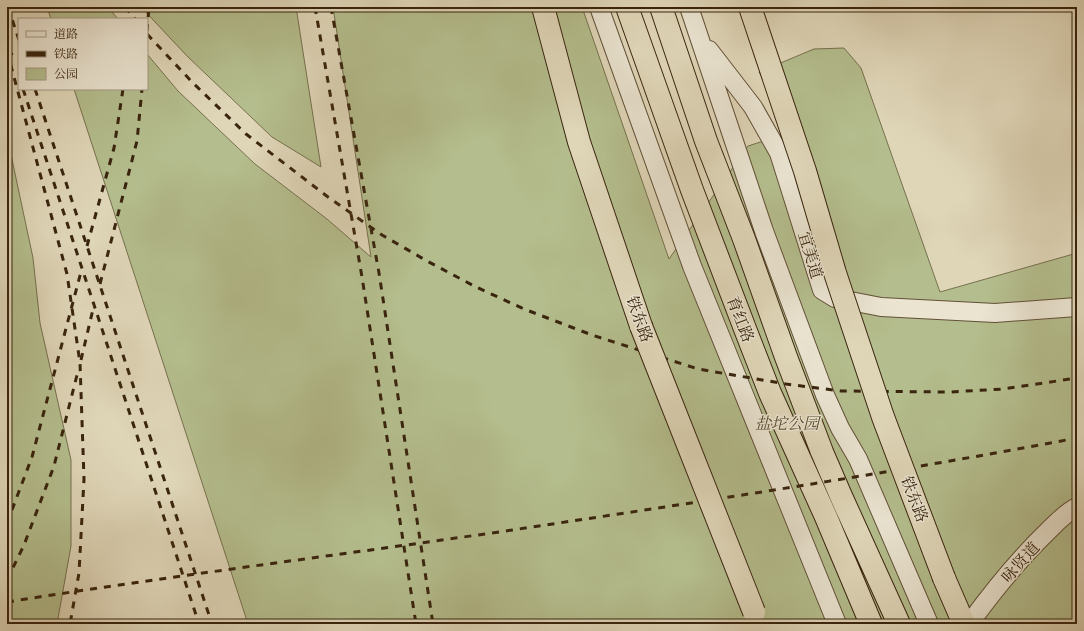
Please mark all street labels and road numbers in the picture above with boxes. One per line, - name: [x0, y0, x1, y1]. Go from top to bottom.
- street label: 宜美道: [793, 229, 829, 281]
- street label: 铁东路: [621, 292, 659, 346]
- street label: 育红路: [721, 292, 761, 346]
- street label: 铁东路: [895, 472, 935, 526]
- street label: 咏贤道: [995, 536, 1045, 588]

